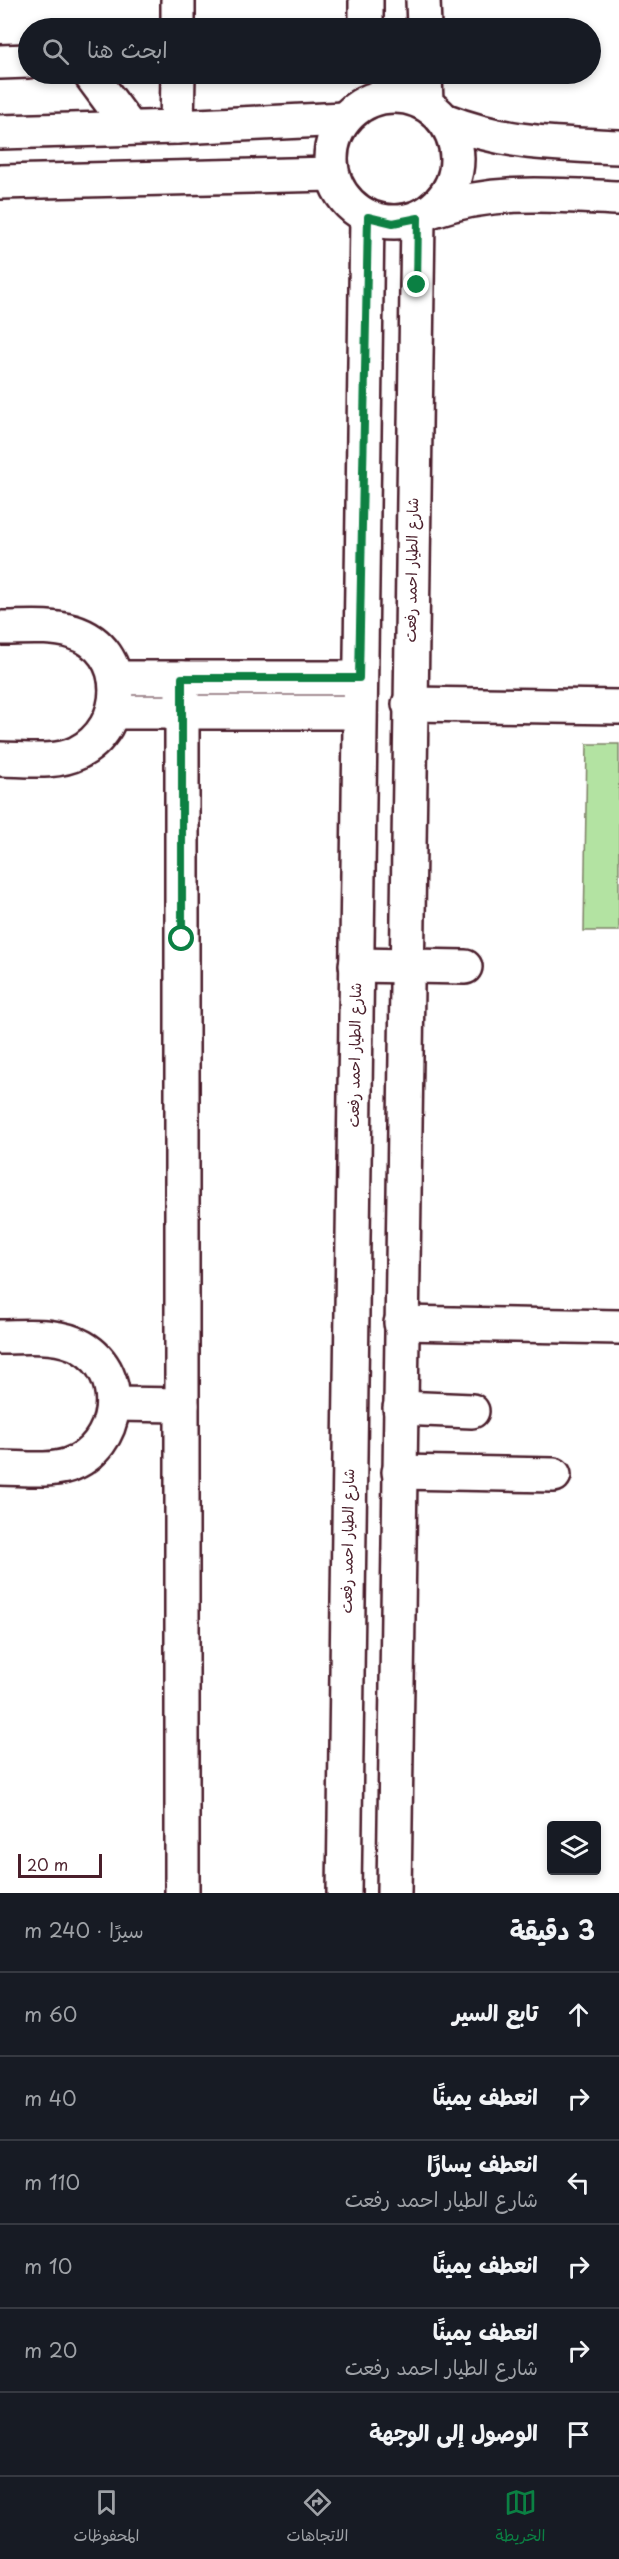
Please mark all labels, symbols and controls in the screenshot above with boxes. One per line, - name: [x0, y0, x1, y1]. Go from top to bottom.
- search box: [18, 18, 601, 84]
- text: ابحث هنا: [87, 32, 168, 65]
- icon: search: [39, 35, 72, 68]
- route end: [403, 271, 429, 297]
- street label: شارع الطيار احمد رفعت: [398, 497, 423, 643]
- route start: [168, 925, 194, 951]
- street label: شارع الطيار احمد رفعت: [341, 982, 366, 1128]
- street label: شارع الطيار احمد رفعت: [334, 1468, 359, 1614]
- map controls: [547, 1821, 601, 1875]
- button: layers: [547, 1821, 601, 1875]
- scale bar: [18, 1851, 102, 1878]
- text: 20 m: [27, 1852, 68, 1876]
- text: 3 دقيقة: [510, 1910, 595, 1949]
- text: سيرًا · 240 m: [24, 1915, 144, 1945]
- text: تابع السير: [453, 1995, 538, 2028]
- icon: ahead: [562, 1998, 595, 2031]
- text: 60 m: [24, 1999, 77, 2029]
- text: انعطف يمينًا: [433, 2079, 538, 2112]
- icon: right: [562, 2082, 595, 2115]
- text: 40 m: [24, 2083, 77, 2113]
- text: انعطف يسارًا: [427, 2146, 538, 2179]
- icon: left: [562, 2166, 595, 2199]
- text: 110 m: [24, 2167, 80, 2197]
- text: شارع الطيار احمد رفعت: [345, 2184, 538, 2214]
- text: انعطف يمينًا: [433, 2247, 538, 2280]
- icon: right: [562, 2250, 595, 2283]
- text: 10 m: [24, 2251, 72, 2281]
- text: انعطف يمينًا: [433, 2314, 538, 2347]
- icon: right: [562, 2334, 595, 2367]
- text: 20 m: [24, 2335, 77, 2365]
- text: شارع الطيار احمد رفعت: [345, 2352, 538, 2382]
- text: الوصول إلى الوجهة: [369, 2415, 538, 2448]
- icon: arrive: [562, 2418, 595, 2451]
- tab: المحفوظات: [74, 2486, 139, 2550]
- tab: الاتجاهات: [287, 2486, 348, 2550]
- tab: الخريطة: [496, 2486, 545, 2550]

